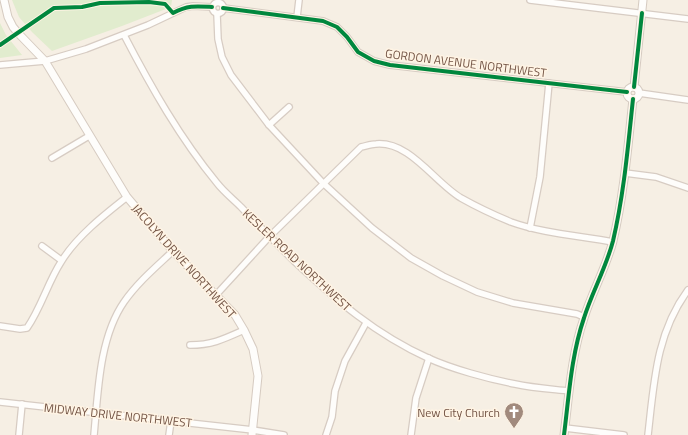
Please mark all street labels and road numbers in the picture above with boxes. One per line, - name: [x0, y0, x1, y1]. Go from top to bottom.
- street label: GORDON AVENUE NORTHWEST: [384, 44, 548, 82]
- street label: JACOLYN DRIVE NORTHWEST: [127, 199, 241, 323]
- street label: KESLER ROAD NORTHWEST: [238, 204, 356, 316]
- street label: MIDWAY DRIVE NORTHWEST: [43, 398, 194, 432]

